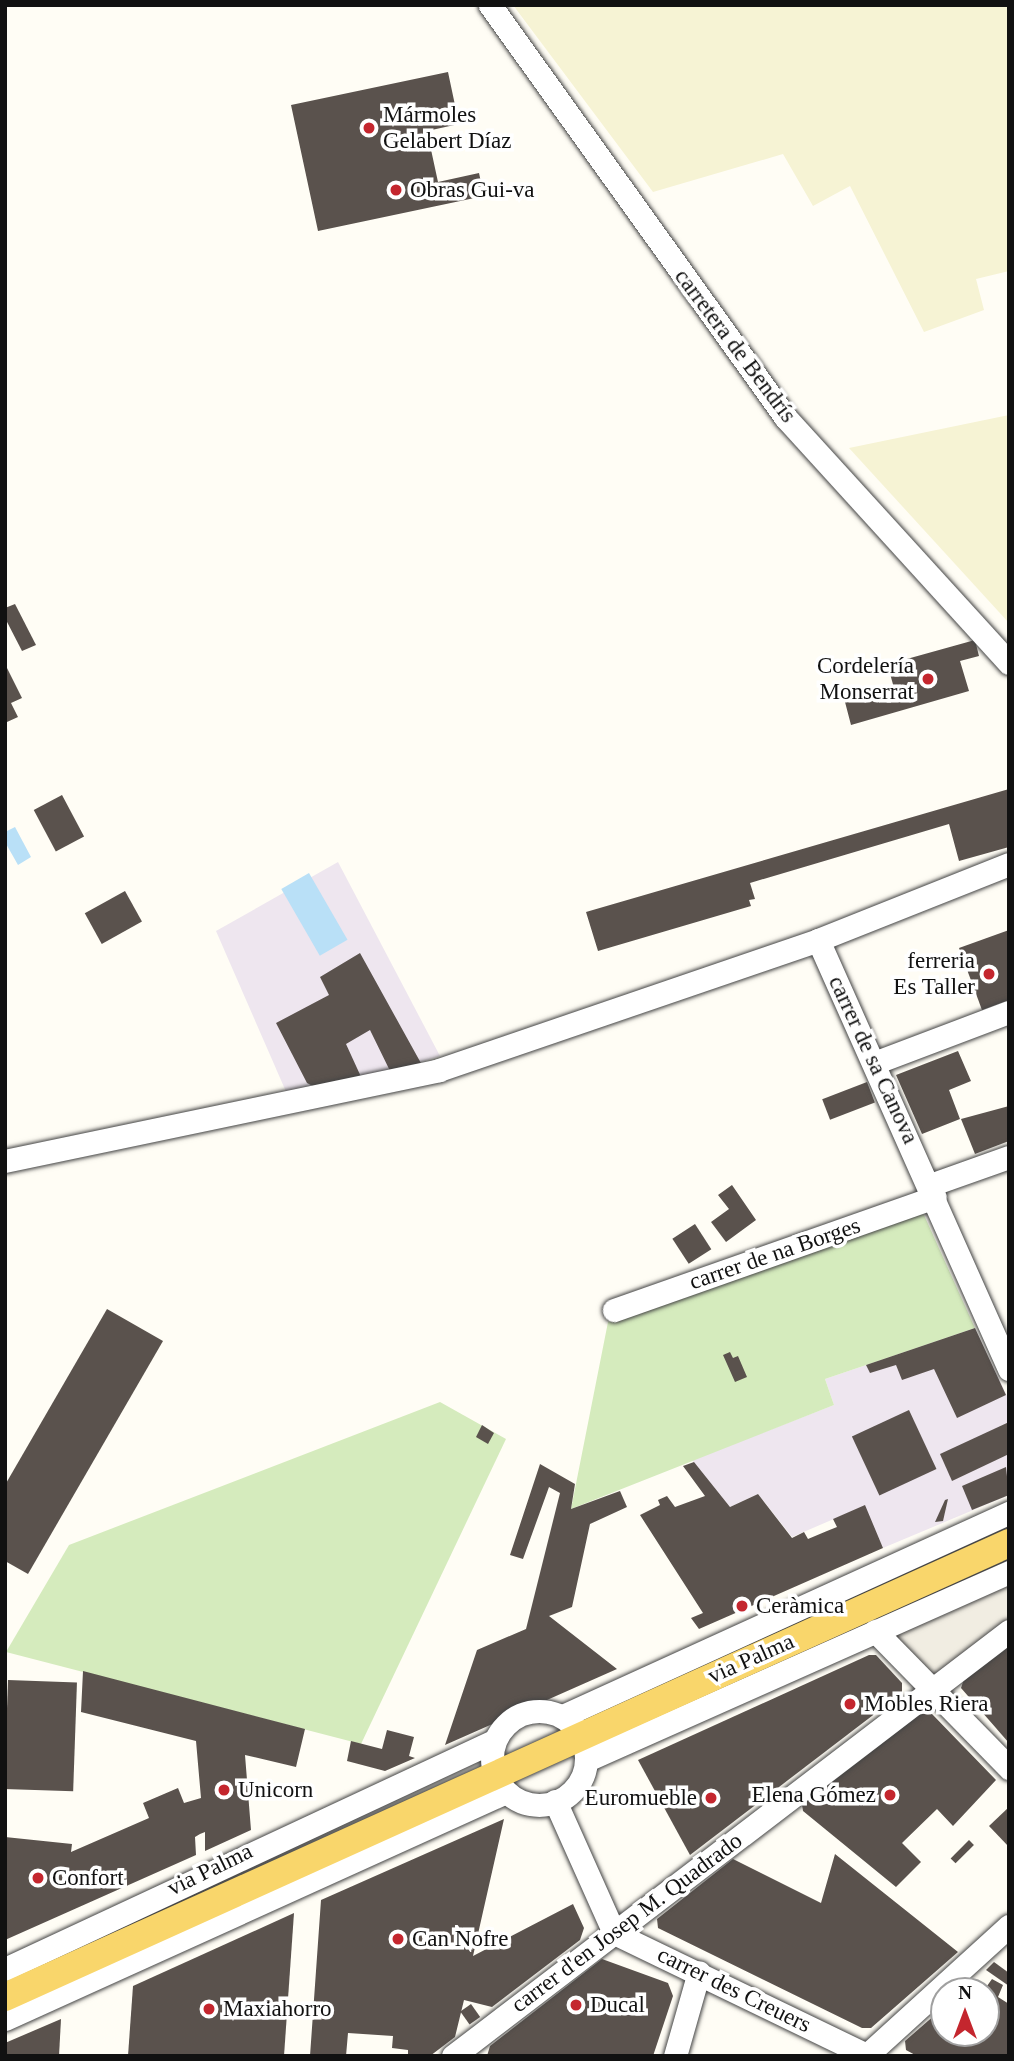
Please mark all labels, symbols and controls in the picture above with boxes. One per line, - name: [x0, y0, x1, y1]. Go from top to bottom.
- place label: Mármoles Gelabert Díaz: [383, 101, 511, 155]
- marker: Mármoles Gelabert Díaz: [361, 120, 377, 136]
- place label: Obras Gui-va: [410, 176, 535, 204]
- marker: Obras Gui-va: [388, 182, 404, 198]
- street label: carretera de Bendrís: [668, 264, 802, 428]
- place label: Cordelería Monserrat: [817, 652, 914, 706]
- marker: Cordelería Monserrat: [920, 671, 936, 687]
- place label: ferreria Es Taller: [893, 947, 975, 1001]
- marker: ferreria Es Taller: [981, 966, 997, 982]
- street label: carrer de sa Canova: [822, 972, 924, 1148]
- street label: carrer de na Borges: [686, 1212, 864, 1296]
- place label: Ceràmica: [756, 1592, 844, 1620]
- marker: Ceràmica: [734, 1598, 750, 1614]
- street label: via Palma: [704, 1628, 798, 1690]
- place label: Mobles Riera: [864, 1690, 989, 1718]
- marker: Mobles Riera: [842, 1696, 858, 1712]
- place label: Unicorn: [238, 1776, 313, 1804]
- place label: Elena Gómez: [751, 1781, 876, 1809]
- marker: Unicorn: [216, 1782, 232, 1798]
- place label: Euromueble: [585, 1784, 697, 1812]
- marker: Elena Gómez: [882, 1787, 898, 1803]
- marker: Euromueble: [703, 1790, 719, 1806]
- street label: carrer d'en Josep M. Quadrado: [506, 1827, 748, 2019]
- street label: via Palma: [163, 1838, 257, 1902]
- place label: Confort: [52, 1864, 124, 1892]
- marker: Confort: [30, 1870, 46, 1886]
- place label: Can Nofre: [412, 1925, 508, 1953]
- marker: Can Nofre: [390, 1931, 406, 1947]
- street label: carrer des Creuers: [653, 1941, 815, 2039]
- north arrow: [930, 1977, 1000, 2047]
- text: N: [958, 1982, 972, 2003]
- place label: Ducal: [590, 1991, 645, 2019]
- place label: Maxiahorro: [223, 1995, 332, 2023]
- marker: Ducal: [568, 1997, 584, 2013]
- marker: Maxiahorro: [201, 2001, 217, 2017]

